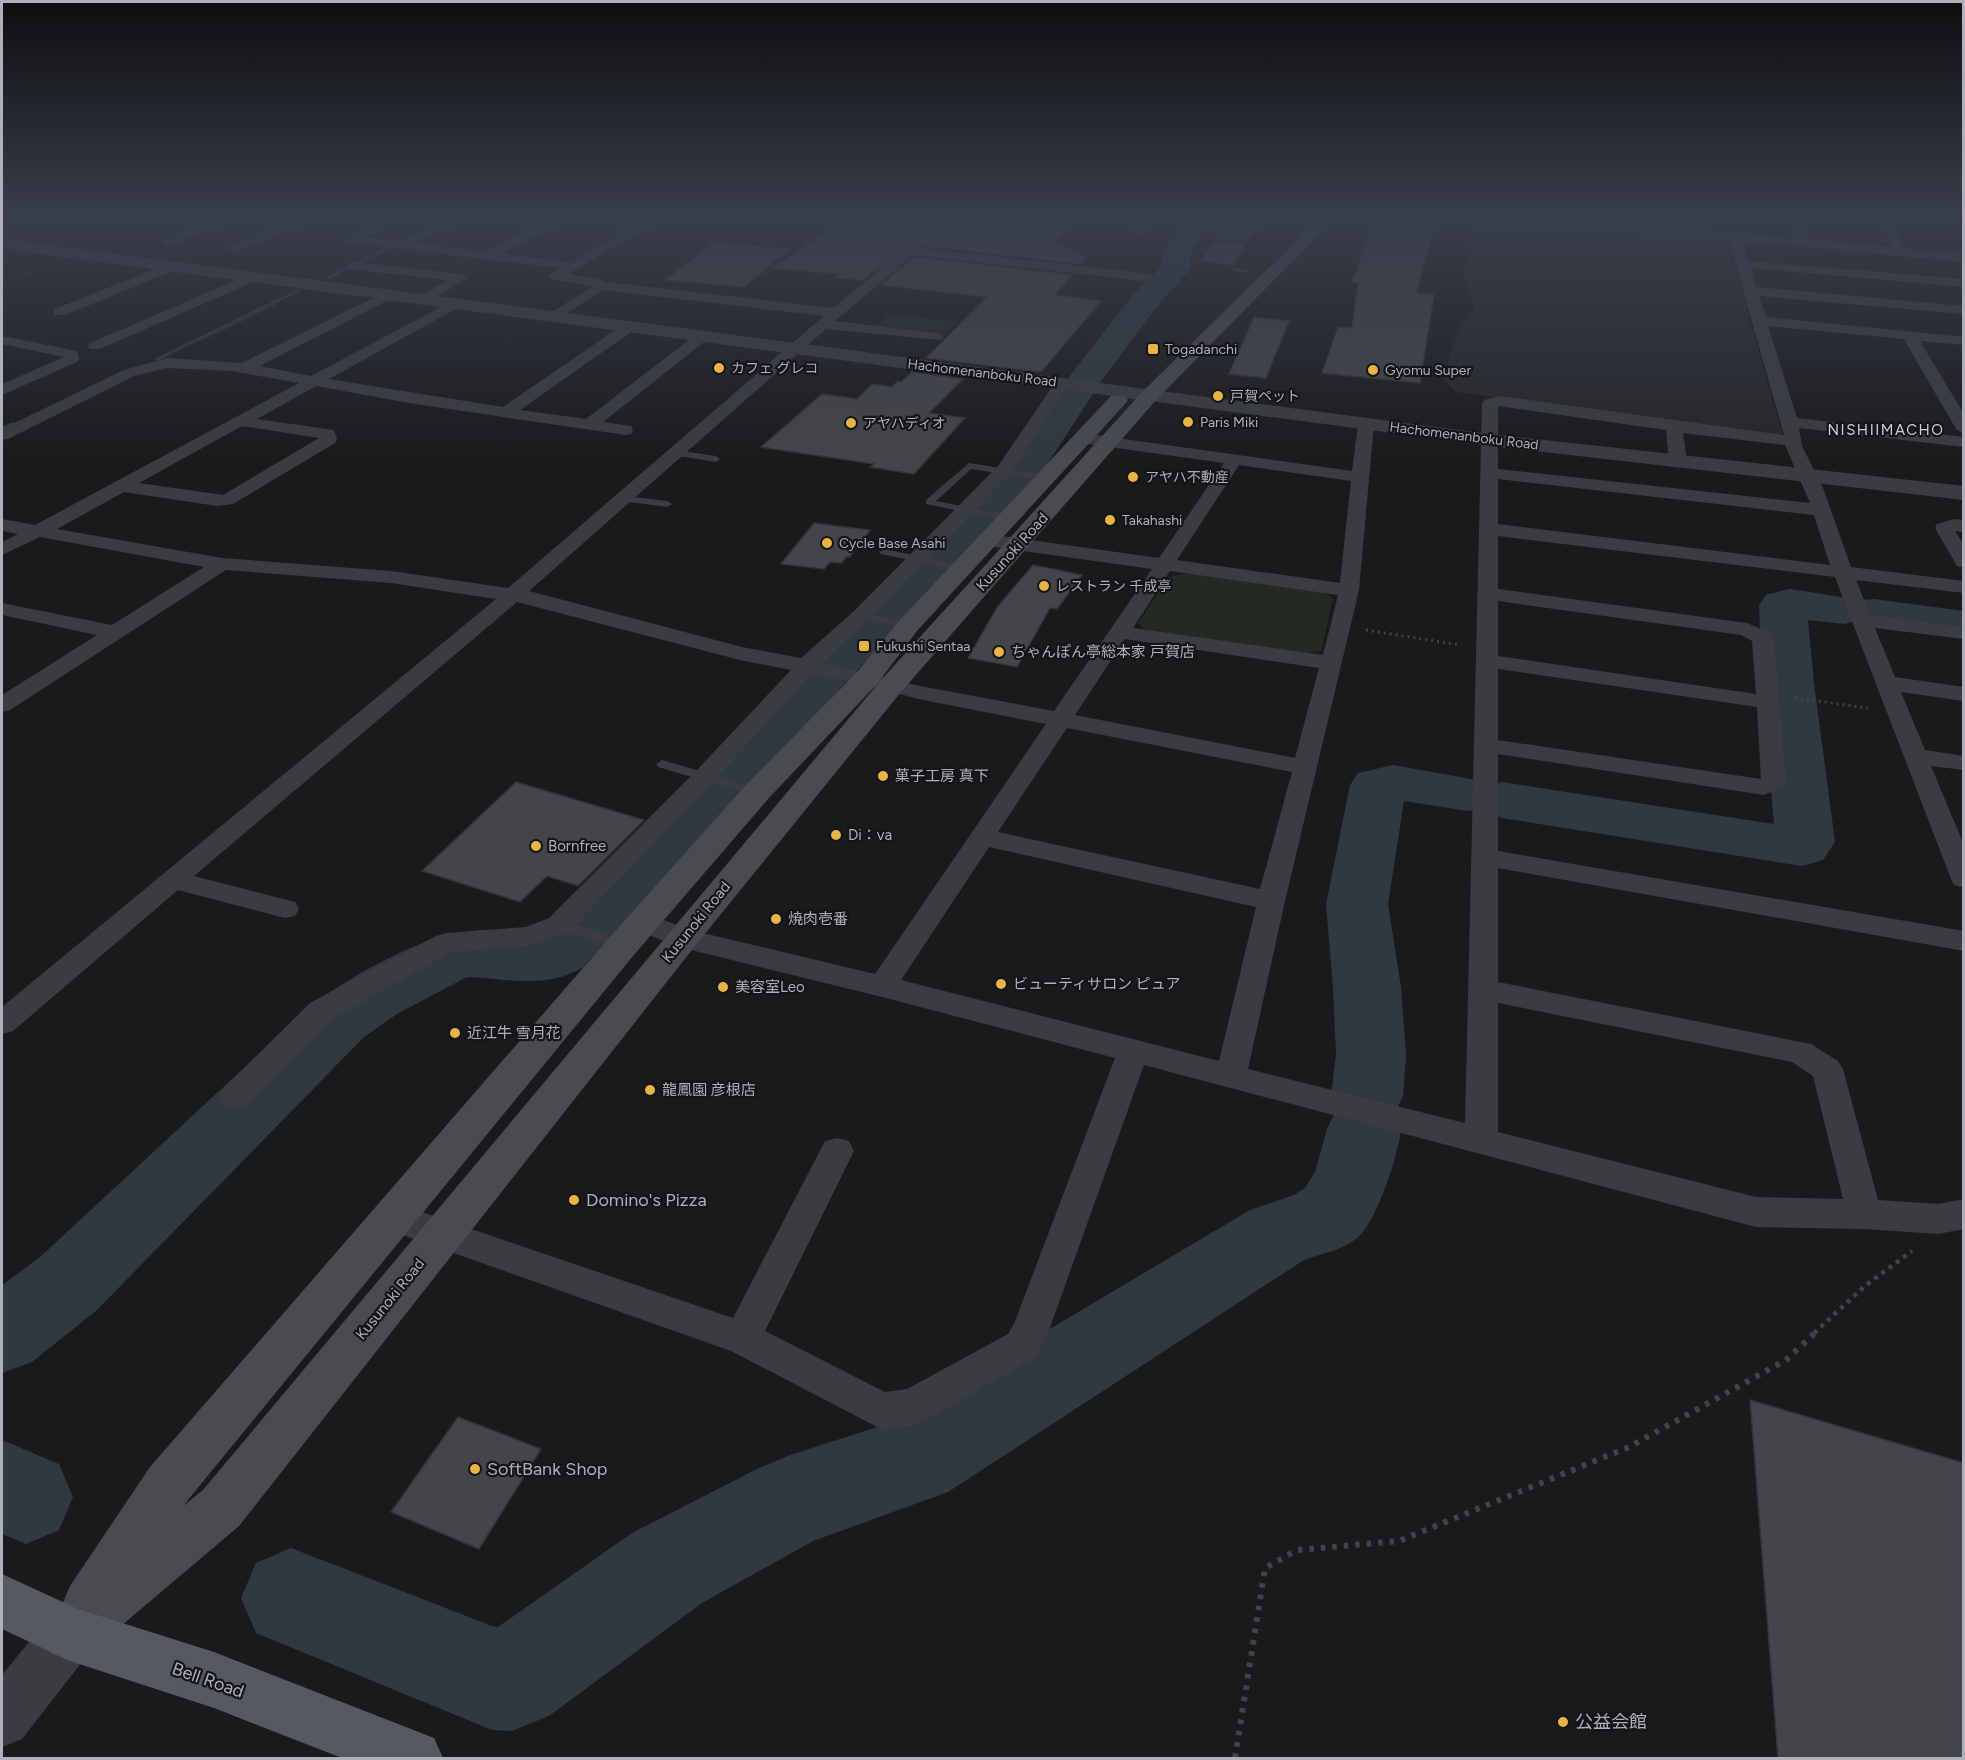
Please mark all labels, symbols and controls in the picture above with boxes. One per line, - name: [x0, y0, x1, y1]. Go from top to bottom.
- place label: Togadanchi: [1165, 341, 1237, 358]
- marker: Togadanchi: [1146, 342, 1160, 356]
- street label: Hachomenanboku Road: [906, 355, 1058, 391]
- place label: カフェ グレコ: [731, 360, 818, 377]
- marker: カフェ グレコ: [712, 361, 726, 375]
- place label: Gyomu Super: [1385, 362, 1471, 379]
- marker: Gyomu Super: [1366, 363, 1380, 377]
- place label: 戸賀ペット: [1230, 388, 1300, 405]
- marker: 戸賀ペット: [1211, 389, 1225, 403]
- place label: Paris Miki: [1200, 414, 1258, 431]
- place label: アヤハディオ: [863, 415, 946, 432]
- marker: Paris Miki: [1181, 415, 1195, 429]
- marker: アヤハディオ: [844, 416, 858, 430]
- street label: Hachomenanboku Road: [1388, 418, 1540, 454]
- district label: NISHIIMACHO: [1827, 421, 1945, 439]
- place label: アヤハ不動産: [1145, 469, 1229, 486]
- marker: アヤハ不動産: [1126, 470, 1140, 484]
- street label: Kusunoki Road: [972, 509, 1052, 595]
- place label: Takahashi: [1122, 512, 1182, 529]
- marker: Takahashi: [1103, 513, 1117, 527]
- place label: Cycle Base Asahi: [839, 535, 946, 552]
- marker: Cycle Base Asahi: [820, 536, 834, 550]
- place label: レストラン 千成亭: [1056, 578, 1171, 595]
- marker: レストラン 千成亭: [1037, 579, 1051, 593]
- place label: Fukushi Sentaa: [876, 638, 971, 655]
- marker: Fukushi Sentaa: [857, 639, 871, 653]
- place label: ちゃんぽん亭総本家 戸賀店: [1011, 643, 1195, 661]
- marker: ちゃんぽん亭総本家 戸賀店: [992, 645, 1006, 659]
- place label: 菓子工房 真下: [895, 767, 989, 785]
- marker: 菓子工房 真下: [876, 769, 890, 783]
- place label: Di：va: [848, 826, 892, 844]
- marker: Di：va: [829, 828, 843, 842]
- place label: Bornfree: [548, 837, 606, 855]
- marker: Bornfree: [529, 839, 543, 853]
- street label: Kusunoki Road: [658, 878, 734, 966]
- place label: 焼肉壱番: [788, 910, 848, 928]
- marker: 焼肉壱番: [769, 912, 783, 926]
- place label: ビューティサロン ピュア: [1013, 975, 1181, 993]
- marker: ビューティサロン ピュア: [994, 977, 1008, 991]
- place label: 美容室Leo: [735, 978, 805, 996]
- marker: 美容室Leo: [716, 980, 730, 994]
- place label: 近江牛 雪月花: [467, 1024, 561, 1042]
- marker: 近江牛 雪月花: [448, 1026, 462, 1040]
- place label: 龍鳳園 彦根店: [662, 1081, 756, 1099]
- marker: 龍鳳園 彦根店: [643, 1083, 657, 1097]
- place label: Domino's Pizza: [586, 1189, 707, 1211]
- marker: Domino's Pizza: [567, 1193, 581, 1207]
- street label: Kusunoki Road: [352, 1255, 428, 1343]
- place label: SoftBank Shop: [487, 1458, 608, 1480]
- marker: SoftBank Shop: [468, 1462, 482, 1476]
- street label: Bell Road: [169, 1657, 247, 1703]
- place label: 公益会館: [1575, 1711, 1647, 1733]
- marker: 公益会館: [1556, 1715, 1570, 1729]

